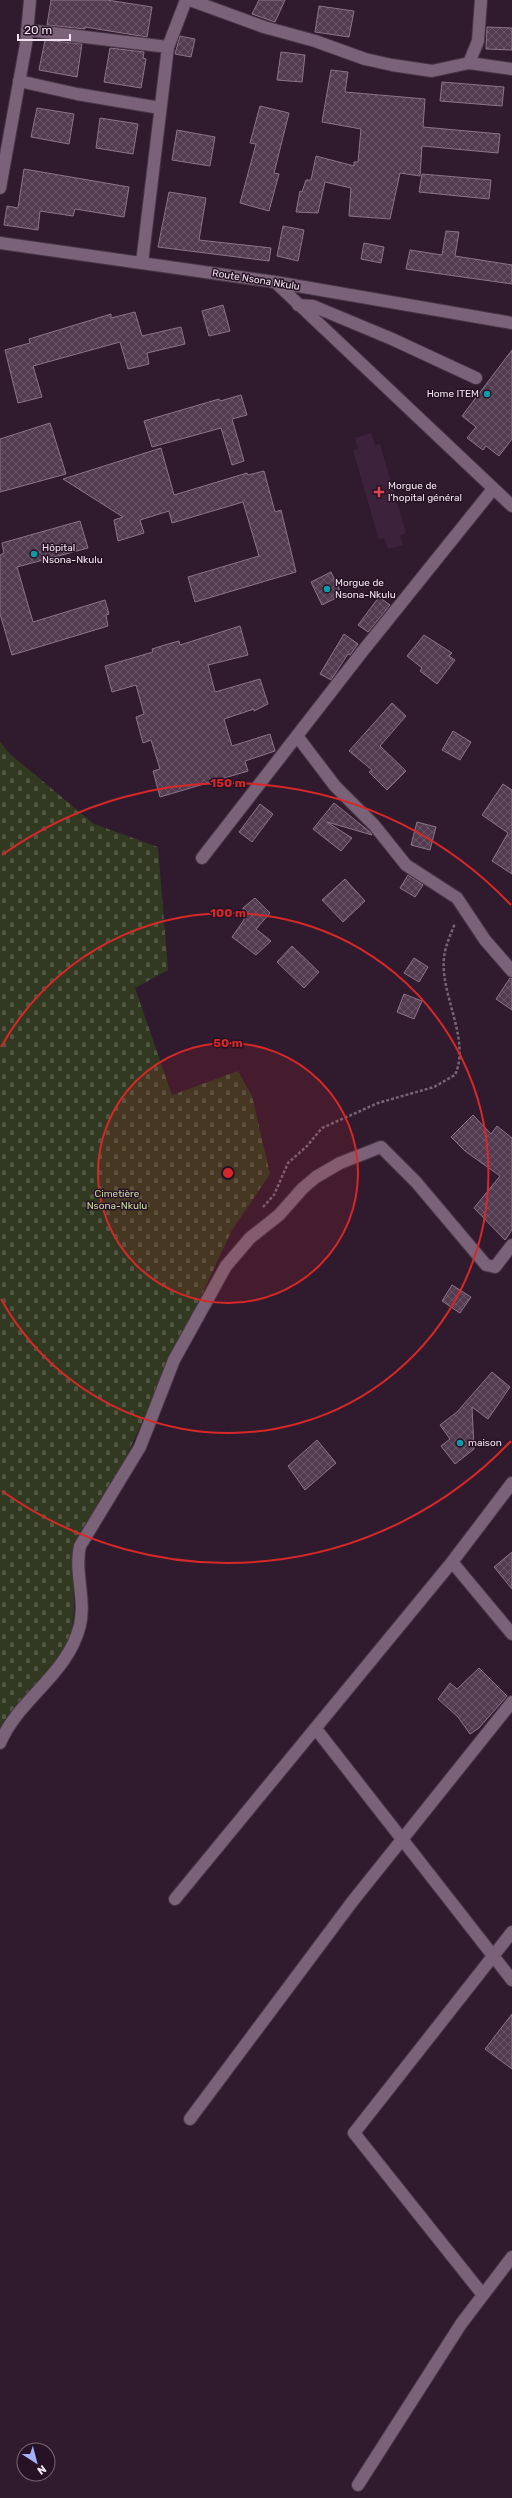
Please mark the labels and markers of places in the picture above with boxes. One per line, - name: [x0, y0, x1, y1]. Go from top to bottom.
- place label: Home ITEM: [427, 388, 479, 400]
- marker: Home ITEM: [482, 389, 492, 399]
- place label: Morgue de l'hopital général: [388, 480, 462, 504]
- marker: Morgue de l'hopital général: [373, 486, 385, 498]
- place label: Hôpital Nsona-Nkulu: [42, 542, 103, 566]
- marker: Hôpital Nsona-Nkulu: [29, 549, 39, 559]
- place label: Morgue de Nsona-Nkulu: [335, 577, 396, 601]
- marker: Morgue de Nsona-Nkulu: [322, 584, 332, 594]
- centre of rings: [221, 1166, 235, 1180]
- place label: maison: [468, 1437, 502, 1449]
- marker: maison: [455, 1438, 465, 1448]

